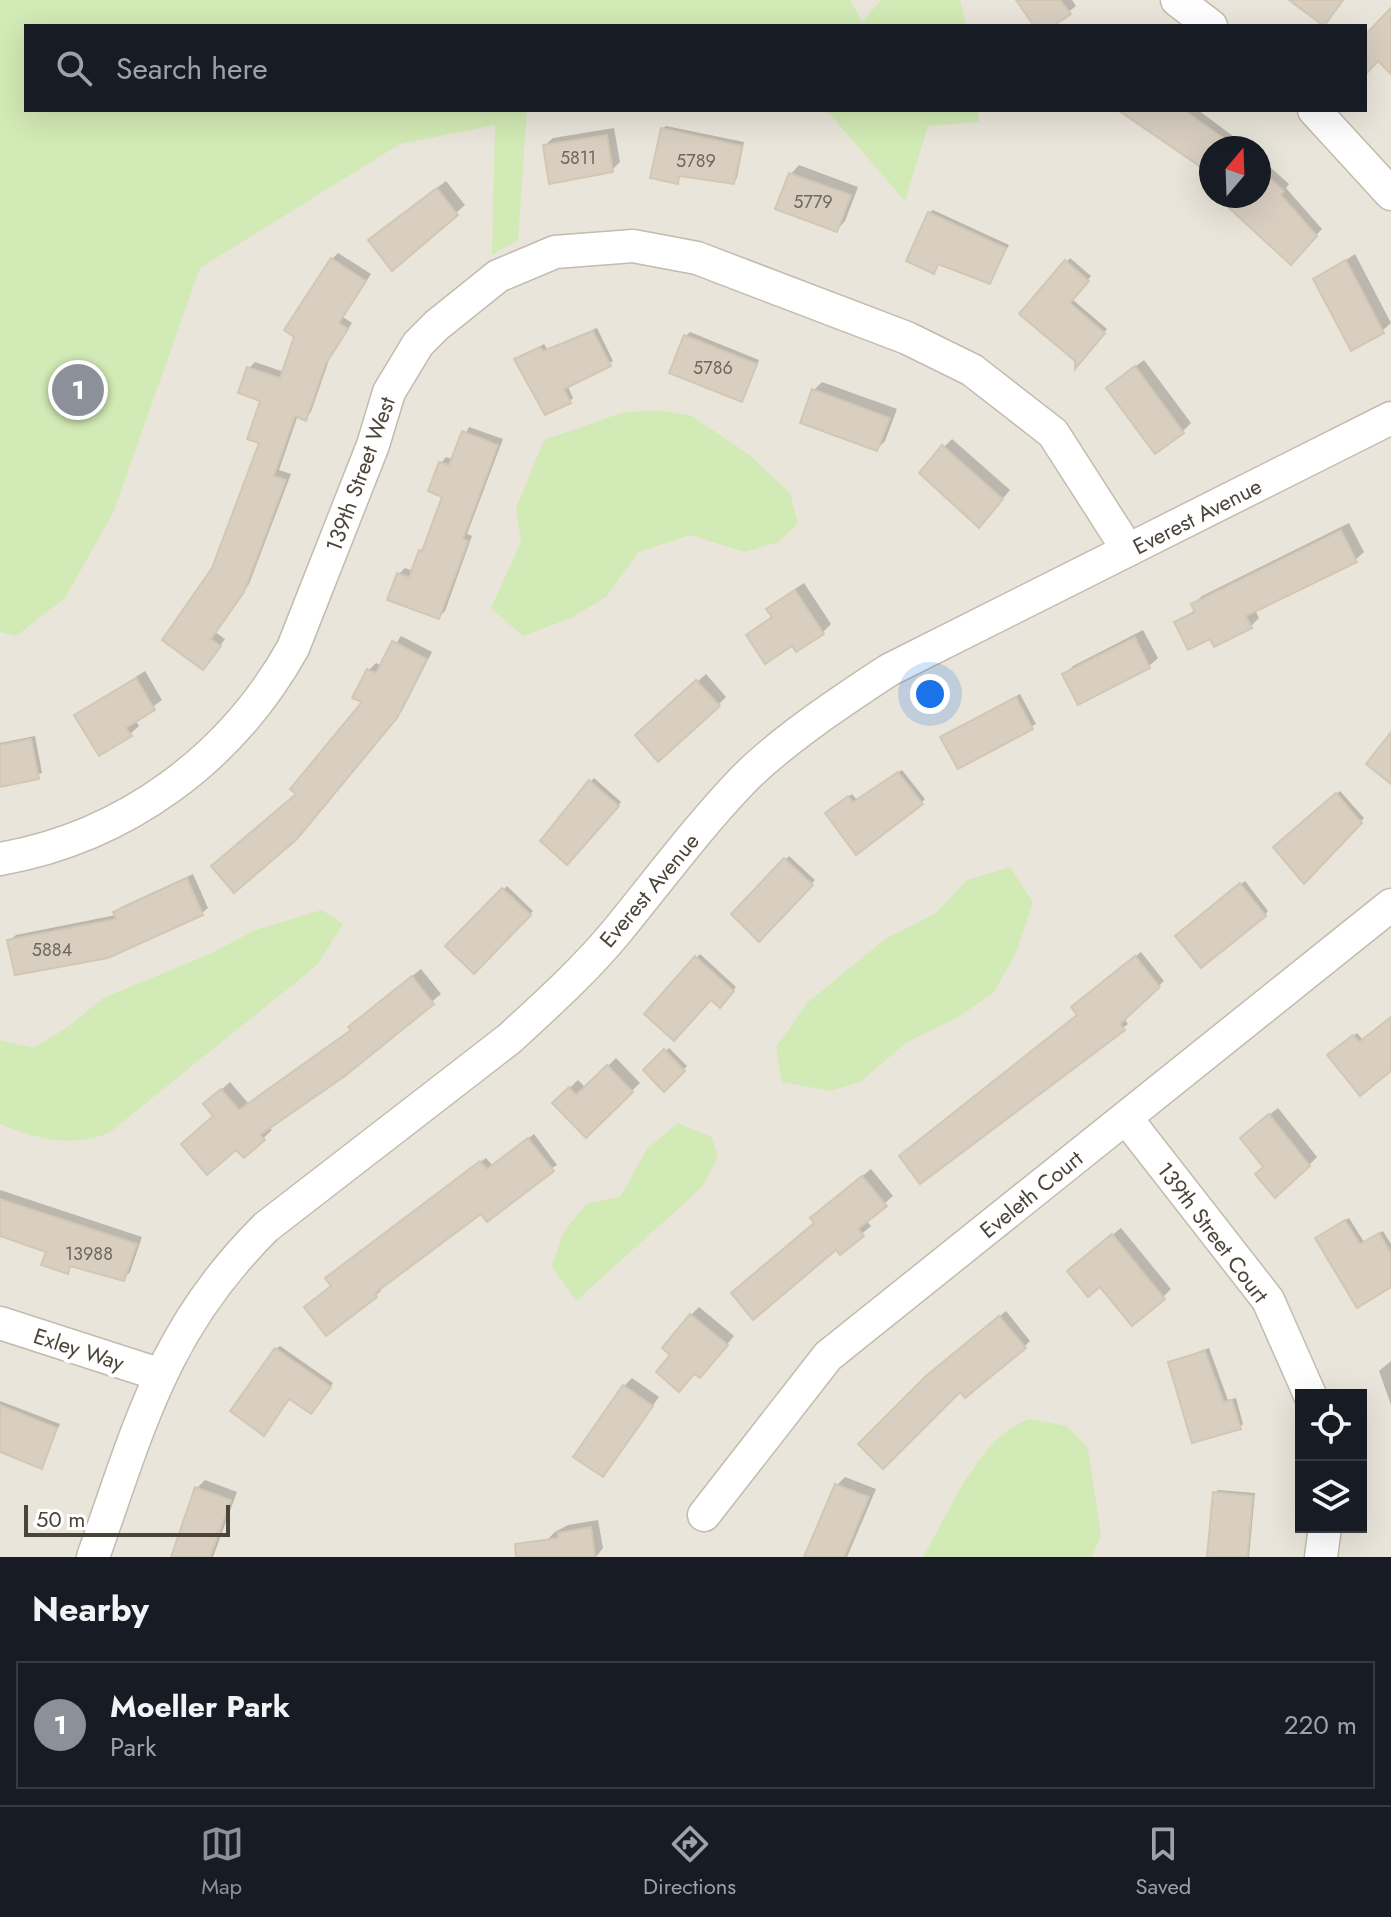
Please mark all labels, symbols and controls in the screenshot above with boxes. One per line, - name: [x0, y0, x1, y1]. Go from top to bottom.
- search box: [24, 24, 1367, 112]
- icon: search: [52, 46, 96, 90]
- text: Search here: [116, 47, 268, 90]
- north arrow: [1199, 136, 1271, 208]
- house number: 5811: [560, 145, 596, 171]
- house number: 5789: [676, 148, 716, 174]
- house number: 5779: [793, 189, 833, 215]
- house number: 5786: [693, 355, 733, 381]
- pin: 1: [52, 360, 104, 420]
- street label: 139th Street West: [317, 391, 403, 556]
- street label: Everest Avenue: [1127, 470, 1267, 562]
- your location: [910, 674, 950, 714]
- street label: Everest Avenue: [592, 826, 706, 954]
- house number: 5884: [32, 937, 72, 963]
- street label: Eveleth Court: [973, 1142, 1090, 1245]
- street label: 139th Street Court: [1149, 1155, 1277, 1310]
- house number: 13988: [65, 1241, 113, 1267]
- street label: Exley Way: [30, 1319, 129, 1379]
- map controls: [1295, 1389, 1367, 1533]
- button: locate: [1295, 1389, 1367, 1461]
- button: layers: [1295, 1461, 1367, 1533]
- scale bar: [24, 1501, 230, 1537]
- text: 50 m: [36, 1503, 85, 1535]
- text: Nearby: [32, 1585, 149, 1634]
- text: Moeller Park: [110, 1685, 290, 1728]
- text: 1: [53, 1706, 67, 1744]
- text: 220 m: [1284, 1706, 1357, 1744]
- text: Park: [110, 1728, 156, 1766]
- tab: Map: [200, 1822, 244, 1902]
- tab: Directions: [643, 1822, 736, 1902]
- tab: Saved: [1136, 1822, 1191, 1902]

